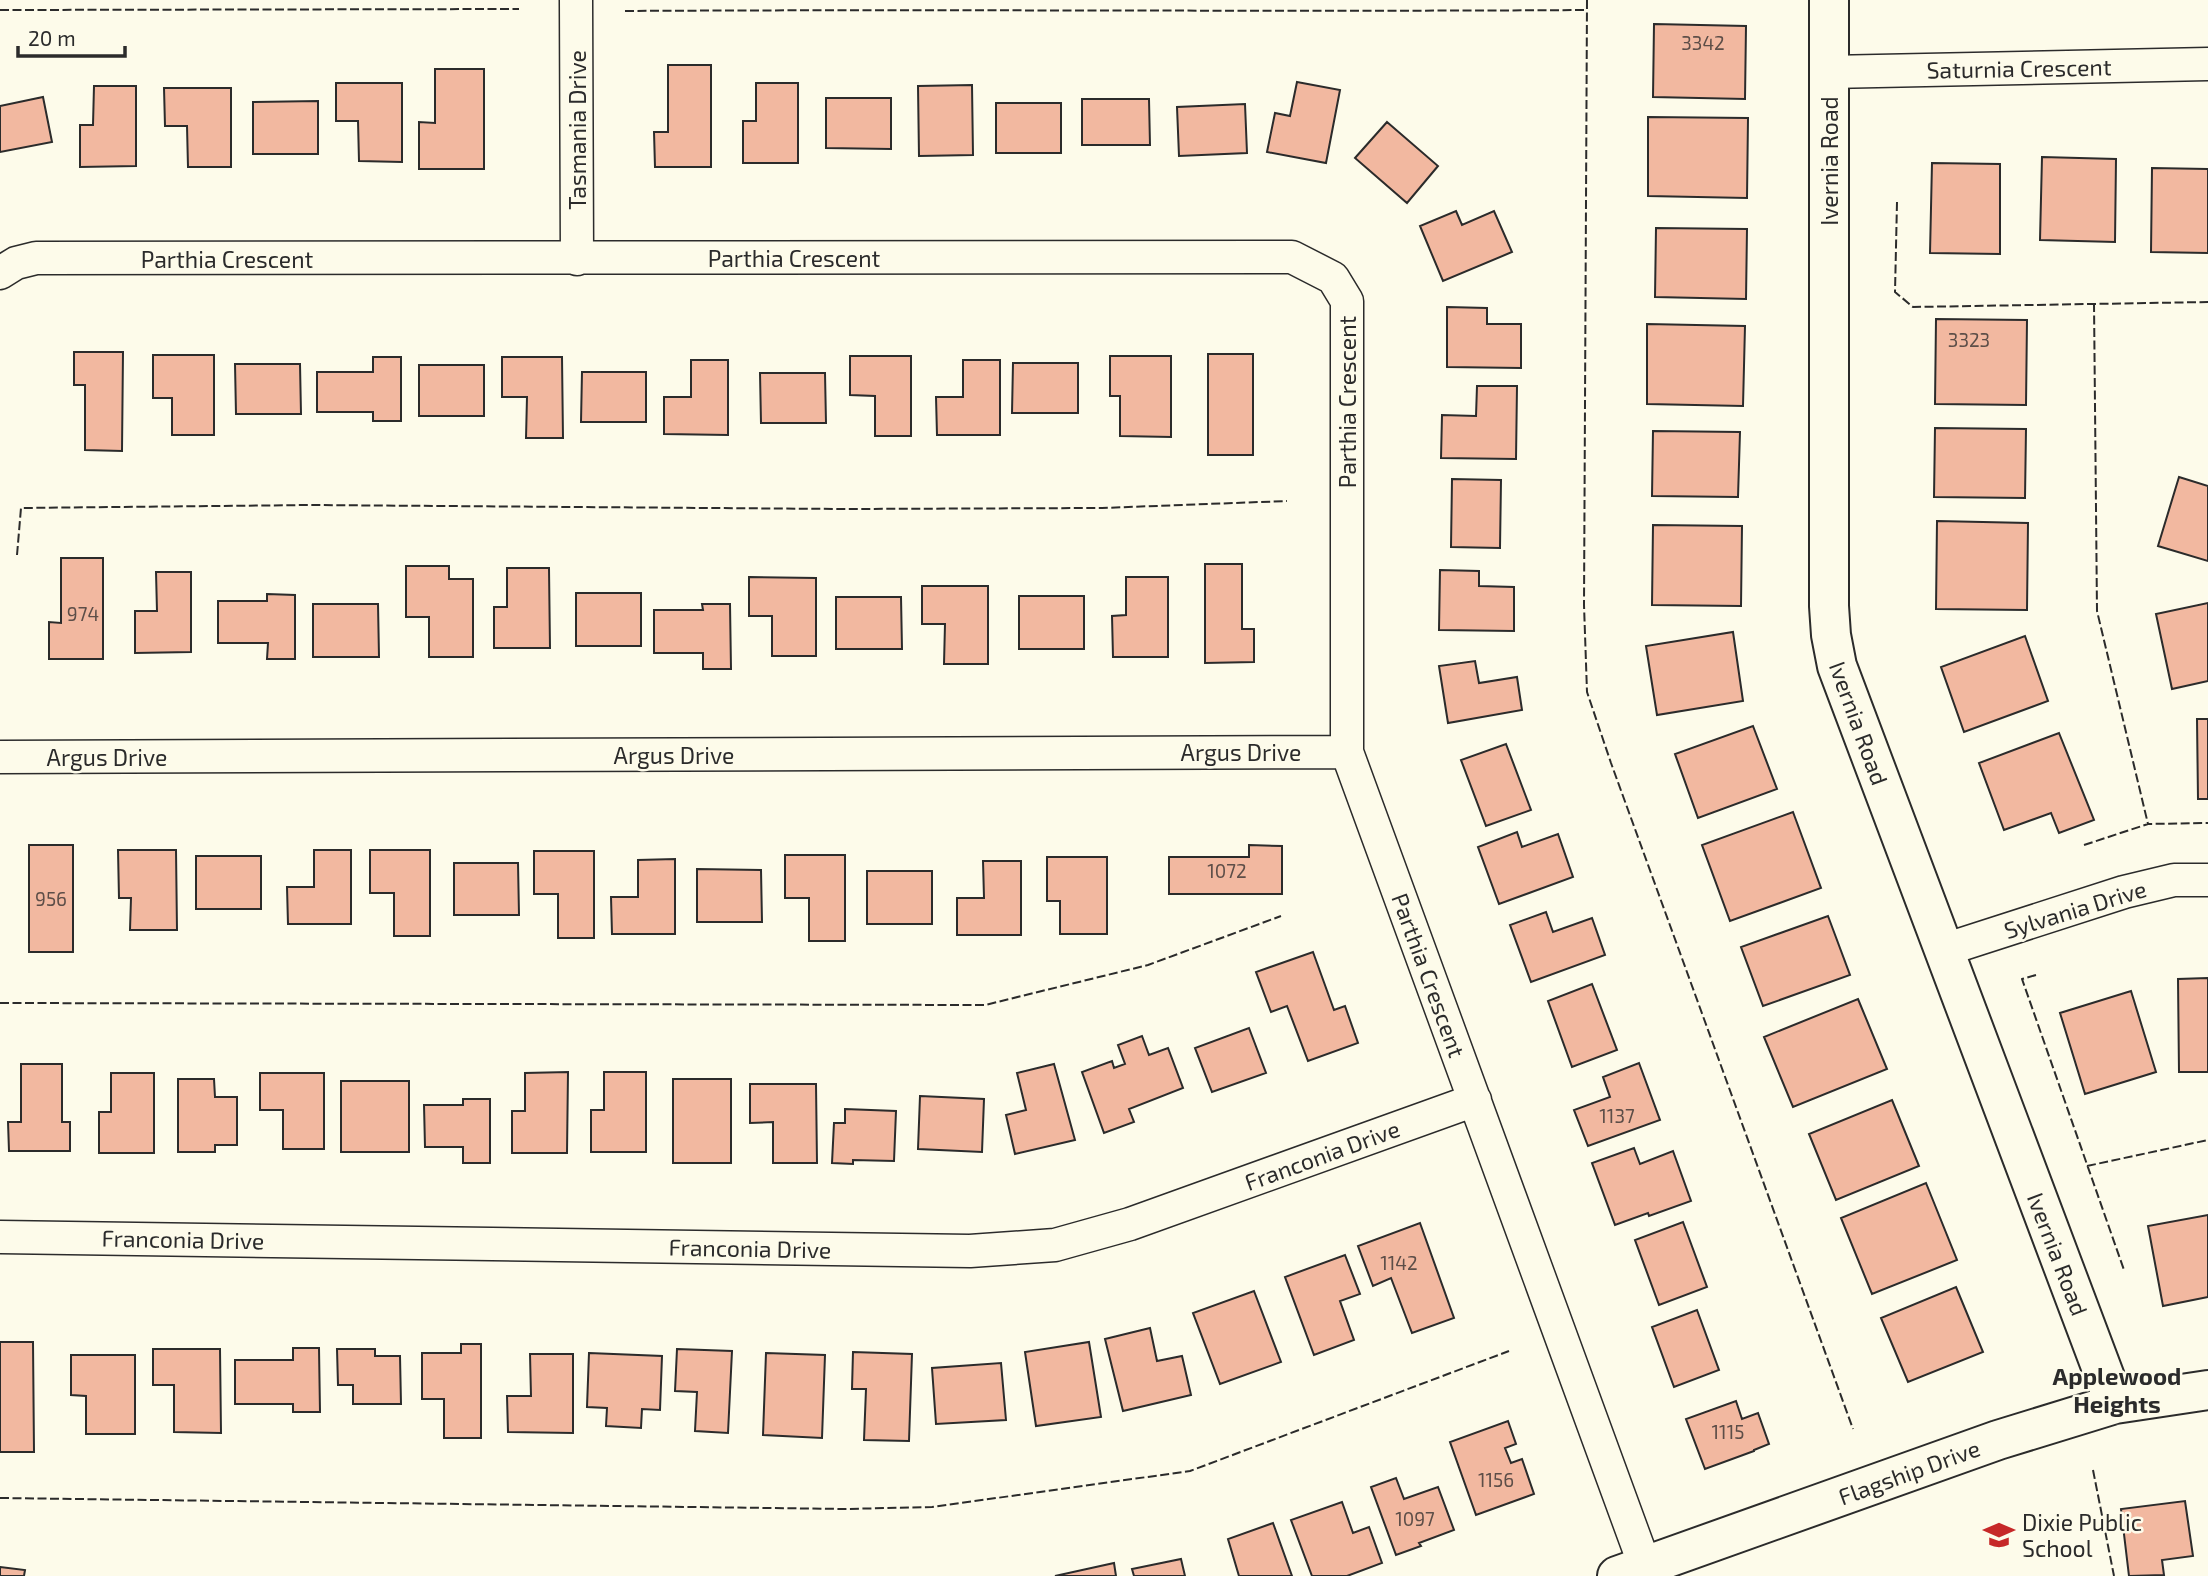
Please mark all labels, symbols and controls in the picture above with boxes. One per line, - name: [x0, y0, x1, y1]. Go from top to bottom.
- scale bar: [18, 14, 124, 58]
- text: 20 m: [28, 25, 76, 50]
- house number: 3342: [1681, 31, 1725, 54]
- street label: Tasmania Drive: [563, 50, 591, 210]
- street label: Saturnia Crescent: [1926, 52, 2112, 84]
- street label: Ivernia Road: [1815, 96, 1843, 226]
- street label: Parthia Crescent: [708, 244, 880, 272]
- street label: Parthia Crescent: [141, 245, 313, 273]
- street label: Parthia Crescent: [1333, 316, 1361, 488]
- house number: 3323: [1948, 328, 1990, 351]
- house number: 974: [67, 602, 99, 625]
- street label: Ivernia Road: [1824, 657, 1894, 789]
- street label: Argus Drive: [1181, 738, 1301, 766]
- street label: Argus Drive: [614, 741, 734, 769]
- street label: Argus Drive: [47, 743, 167, 771]
- house number: 1072: [1207, 859, 1247, 882]
- street label: Sylvania Drive: [2000, 874, 2150, 944]
- house number: 956: [35, 887, 67, 910]
- street label: Parthia Crescent: [1386, 889, 1472, 1061]
- house number: 1137: [1599, 1104, 1635, 1127]
- street label: Franconia Drive: [1241, 1114, 1403, 1196]
- street label: Ivernia Road: [2022, 1189, 2094, 1319]
- street label: Franconia Drive: [101, 1224, 265, 1254]
- street label: Franconia Drive: [668, 1233, 832, 1263]
- house number: 1142: [1380, 1251, 1418, 1274]
- district label: Applewood Heights: [2053, 1361, 2181, 1418]
- house number: 1115: [1712, 1420, 1744, 1443]
- street label: Flagship Drive: [1834, 1433, 1984, 1511]
- house number: 1156: [1478, 1468, 1514, 1491]
- house number: 1097: [1395, 1507, 1435, 1530]
- place label: Dixie Public School: [2022, 1508, 2142, 1562]
- school or university icon: Dixie Public School: [1982, 1518, 2016, 1552]

